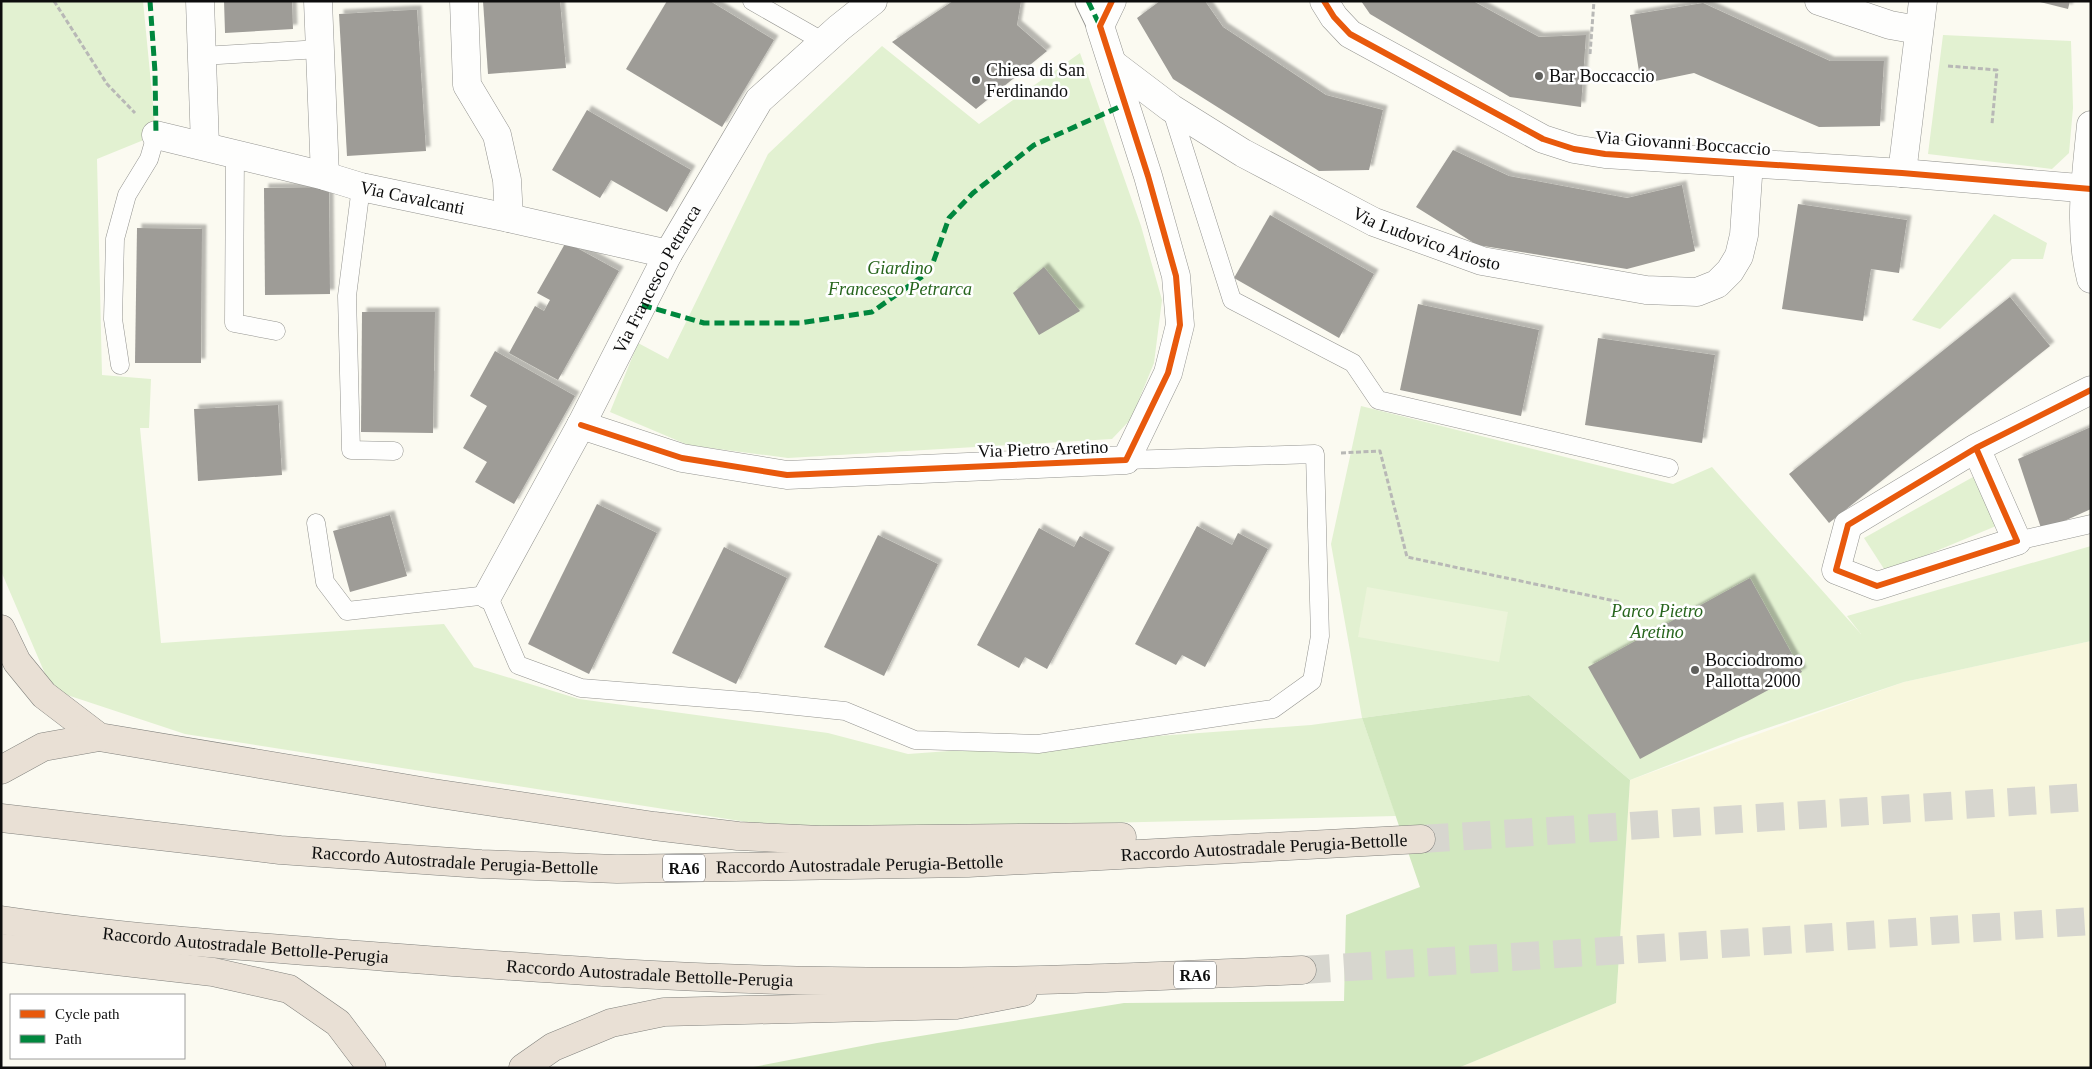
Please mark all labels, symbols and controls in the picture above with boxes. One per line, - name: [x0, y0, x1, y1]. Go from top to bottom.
- place label: Chiesa di San Ferdinando: [986, 60, 1085, 101]
- place label: Bar Boccaccio: [1549, 66, 1654, 86]
- marker: Bar Boccaccio: [1533, 70, 1545, 82]
- marker: Chiesa di San Ferdinando: [970, 74, 982, 86]
- street label: Via Giovanni Boccaccio: [1595, 127, 1771, 159]
- street label: Via Cavalcanti: [358, 177, 467, 218]
- street label: Via Francesco Petrarca: [609, 201, 705, 357]
- street label: Via Ludovico Ariosto: [1349, 203, 1502, 274]
- park label: Giardino Francesco Petrarca: [827, 258, 972, 299]
- street label: Via Pietro Aretino: [977, 437, 1109, 461]
- park label: Parco Pietro Aretino: [1610, 601, 1703, 642]
- place label: Bocciodromo Pallotta 2000: [1705, 650, 1803, 691]
- marker: Bocciodromo Pallotta 2000: [1689, 664, 1701, 676]
- street label: Raccordo Autostradale Perugia-Bettolle: [1120, 830, 1408, 865]
- street label: Raccordo Autostradale Perugia-Bettolle: [311, 842, 599, 878]
- street label: Raccordo Autostradale Perugia-Bettolle: [716, 851, 1004, 877]
- road number: RA6: [663, 854, 705, 881]
- street label: Raccordo Autostradale Bettolle-Perugia: [101, 923, 390, 967]
- street label: Raccordo Autostradale Bettolle-Perugia: [506, 956, 793, 990]
- road number: RA6: [1174, 962, 1216, 988]
- legend: [10, 994, 185, 1059]
- text: Cycle path: [55, 1006, 120, 1022]
- text: Path: [55, 1031, 82, 1047]

